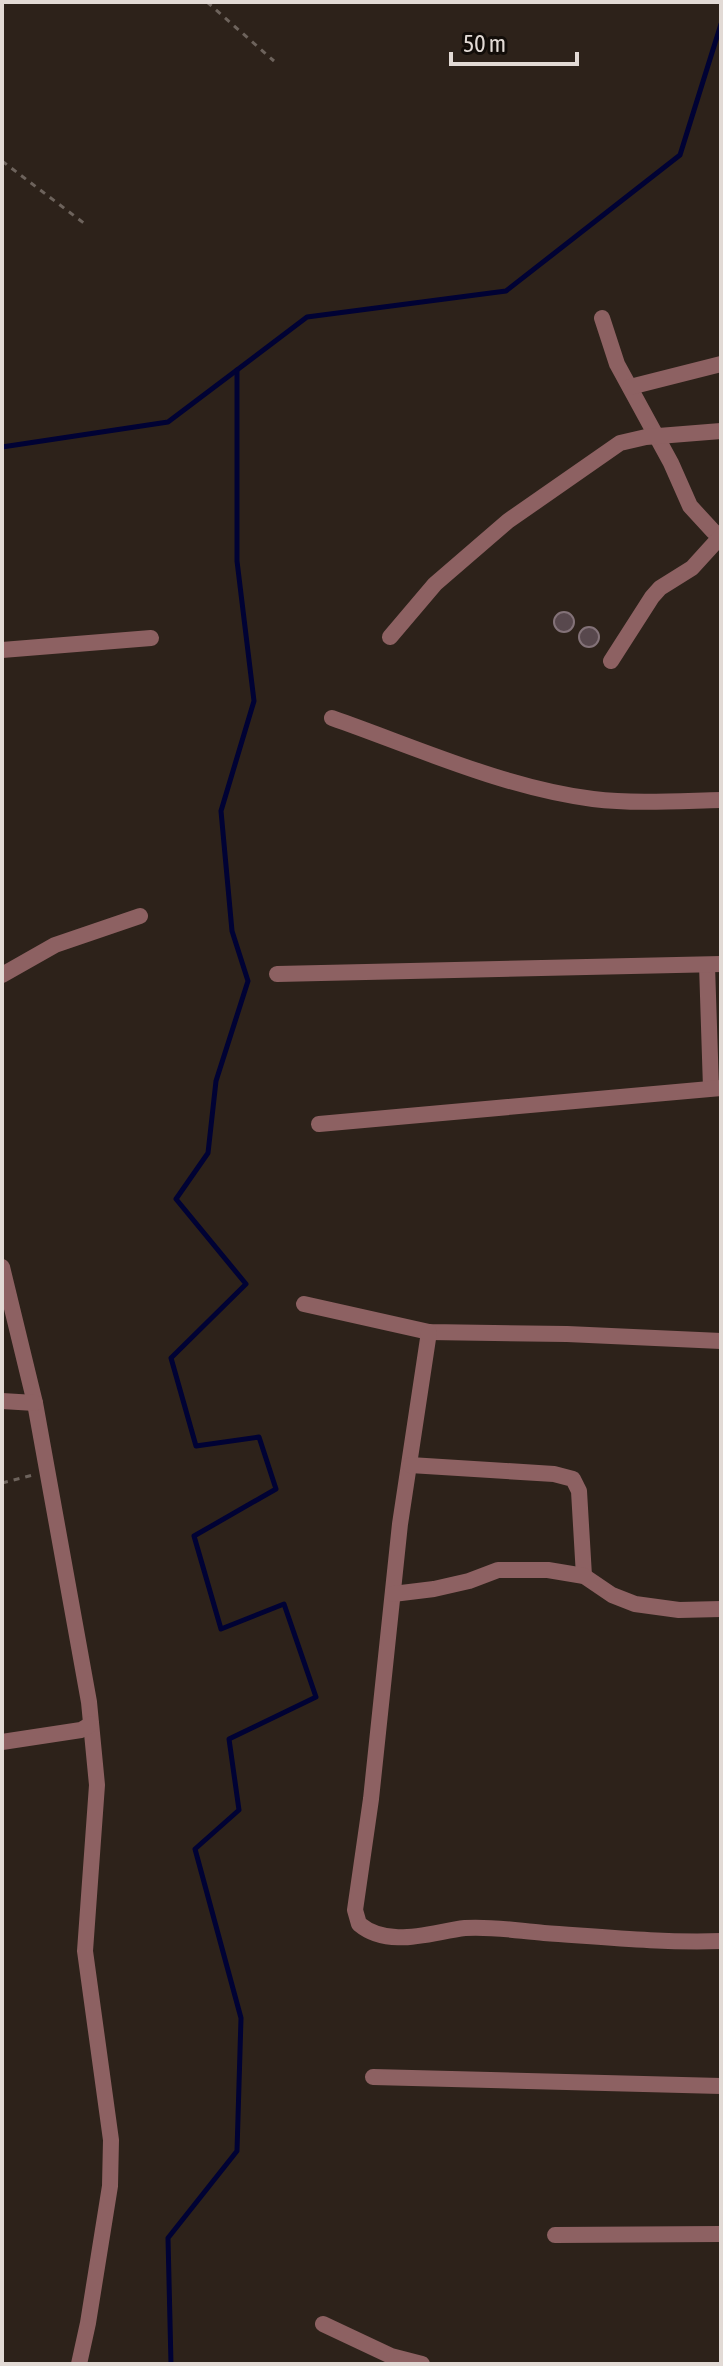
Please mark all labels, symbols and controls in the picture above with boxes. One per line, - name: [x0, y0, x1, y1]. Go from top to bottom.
- scale bar: [451, 16, 577, 66]
- text: 50 m: [463, 30, 506, 57]

